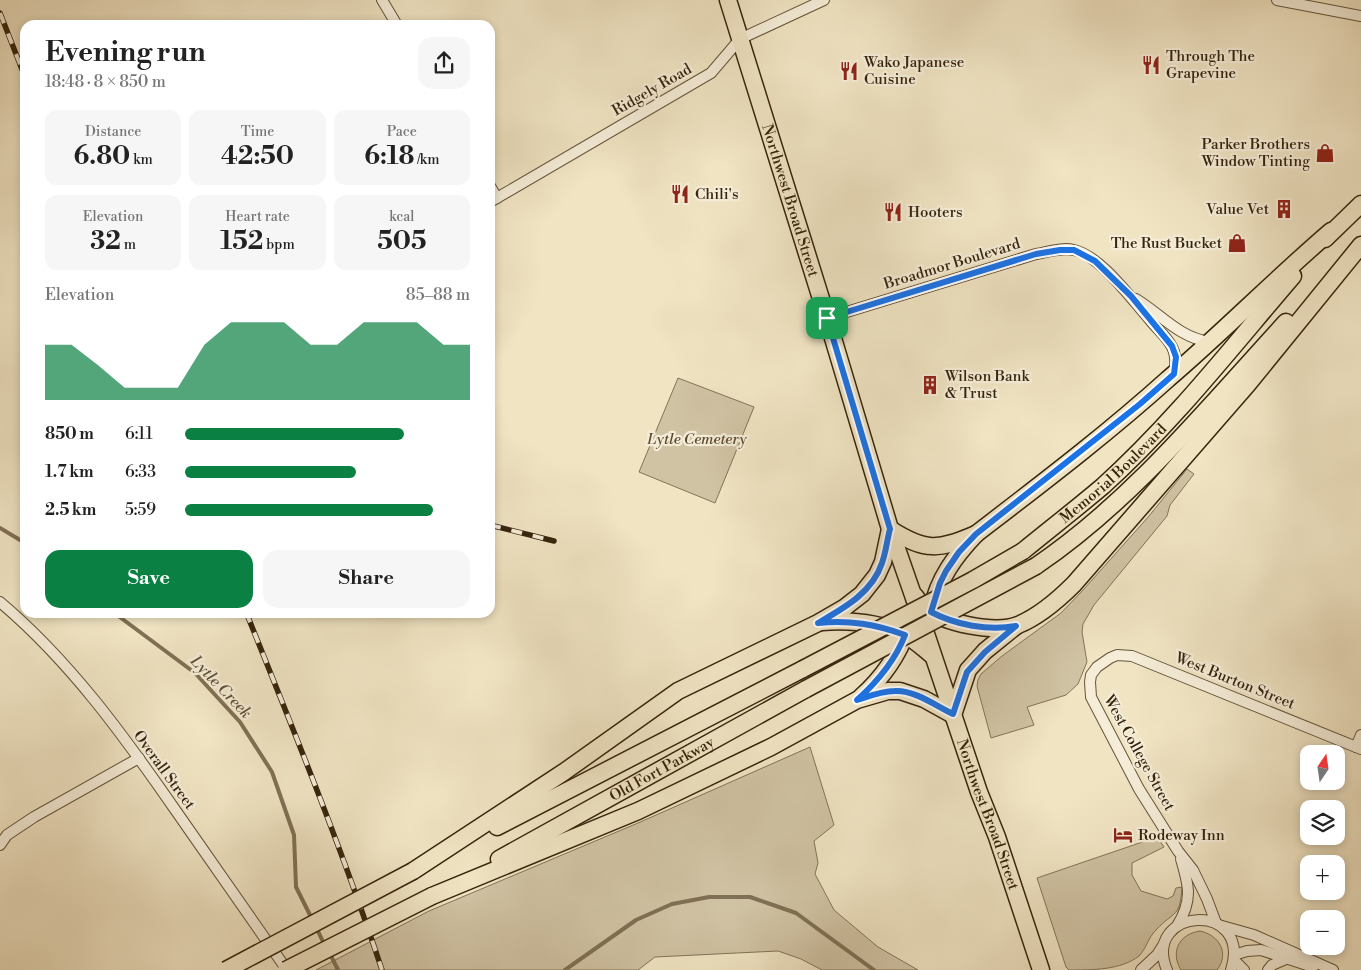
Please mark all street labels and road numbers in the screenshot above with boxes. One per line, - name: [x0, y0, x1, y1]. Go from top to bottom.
- street label: Ridgely Road: [609, 59, 696, 120]
- street label: Northwest Broad Street: [758, 122, 823, 280]
- street label: Broadmor Boulevard: [880, 234, 1023, 294]
- street label: Memorial Boulevard: [1056, 419, 1171, 527]
- street label: West Burton Street: [1171, 648, 1298, 714]
- street label: West College Street: [1099, 691, 1179, 815]
- street label: Overall Street: [129, 727, 199, 814]
- street label: Old Fort Parkway: [606, 732, 718, 805]
- street label: Northwest Broad Street: [952, 736, 1024, 893]

